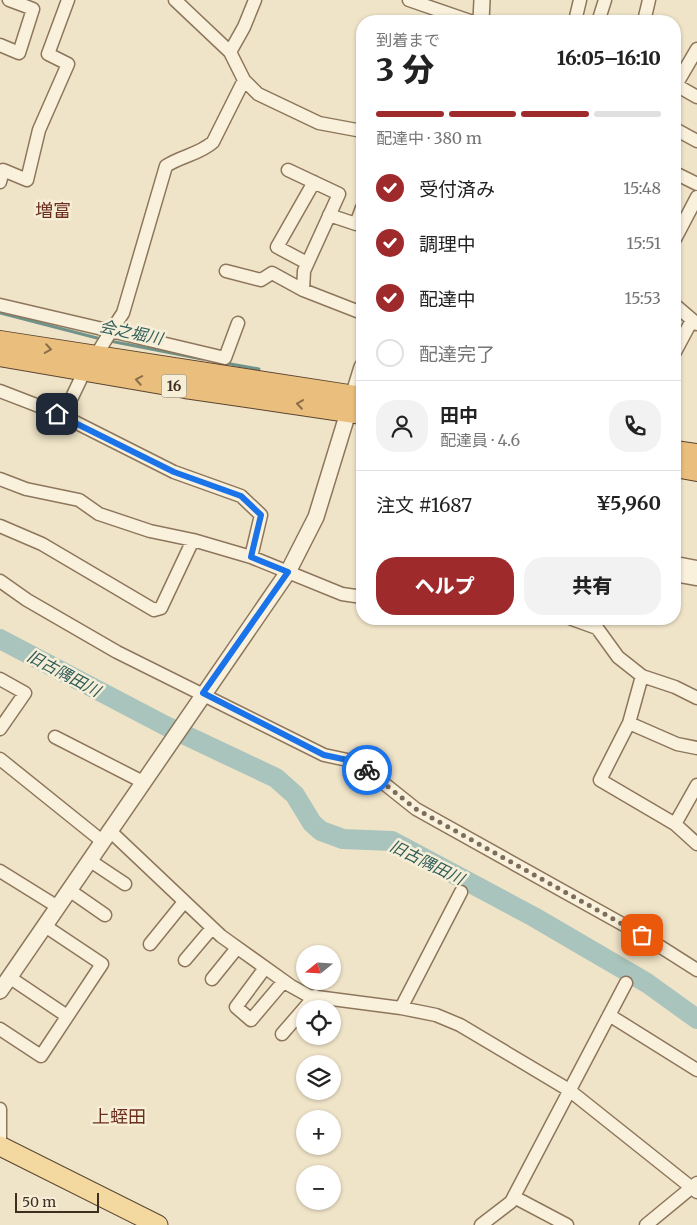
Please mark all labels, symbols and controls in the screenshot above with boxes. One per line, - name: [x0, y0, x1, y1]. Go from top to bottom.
- text: 到着まで: [376, 30, 440, 50]
- text: 16:05–16:10: [557, 46, 661, 70]
- text: 3 分: [376, 50, 434, 90]
- text: 配達中 · 380 m: [376, 128, 482, 148]
- icon: check: [376, 174, 404, 202]
- text: 受付済み: [419, 177, 495, 201]
- text: 15:48: [623, 178, 661, 198]
- district label: 増富: [35, 199, 71, 222]
- icon: check: [376, 229, 404, 257]
- text: 調理中: [419, 232, 476, 256]
- text: 15:51: [626, 233, 661, 253]
- icon: check: [376, 284, 404, 312]
- text: 配達中: [419, 287, 476, 311]
- text: 15:53: [624, 288, 661, 308]
- water label: 会之堀川: [98, 316, 166, 349]
- text: 配達完了: [419, 342, 495, 366]
- one-way arrow: [44, 343, 52, 354]
- road number: 16: [162, 374, 186, 398]
- one-way arrow: [135, 375, 143, 385]
- pin: [36, 393, 78, 435]
- icon: home: [43, 400, 71, 428]
- one-way arrow: [295, 400, 304, 410]
- button: person: [376, 400, 428, 452]
- button: phone: [609, 400, 661, 452]
- text: 田中: [440, 403, 478, 427]
- text: 配達員 · 4.6: [440, 430, 520, 450]
- text: ¥5,960: [596, 491, 661, 515]
- text: 注文 #1687: [376, 493, 472, 517]
- button: ヘルプ: [376, 557, 514, 615]
- button: 共有: [524, 557, 661, 615]
- water label: 旧古隅田川: [24, 645, 106, 702]
- courier: [342, 745, 392, 795]
- icon: bike: [353, 756, 381, 784]
- water label: 旧古隅田川: [387, 835, 469, 889]
- pin: [621, 914, 663, 956]
- icon: bag: [628, 921, 656, 949]
- north arrow: [296, 945, 341, 990]
- map controls: [296, 945, 341, 1210]
- button: locate: [296, 1000, 341, 1045]
- button: layers: [296, 1055, 341, 1100]
- district label: 上蛭田: [92, 1105, 146, 1128]
- button: +: [296, 1110, 341, 1155]
- button: −: [296, 1165, 341, 1210]
- scale bar: [15, 1190, 99, 1213]
- text: 50 m: [22, 1193, 56, 1211]

